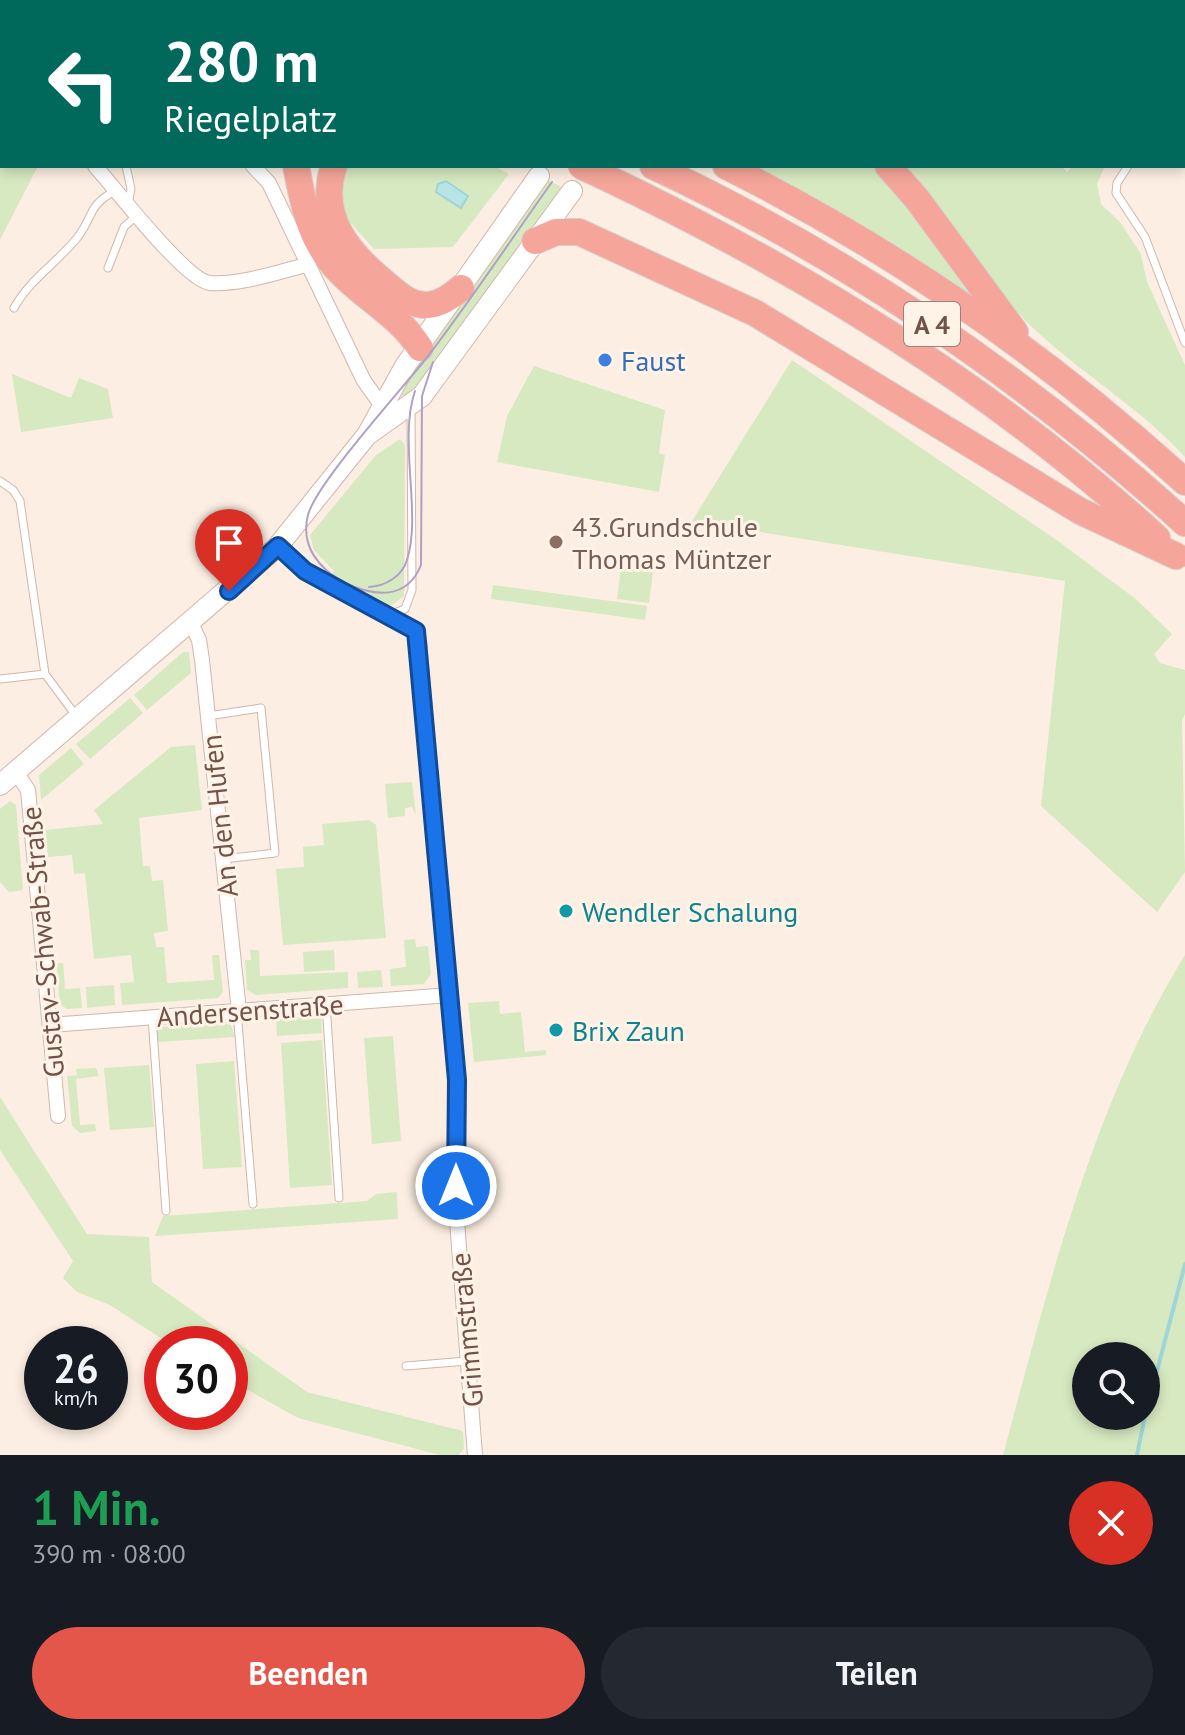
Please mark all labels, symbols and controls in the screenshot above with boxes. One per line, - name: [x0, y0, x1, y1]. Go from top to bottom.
- text: 280 m: [164, 25, 319, 97]
- icon: left: [32, 32, 136, 136]
- text: Riegelplatz: [164, 95, 337, 142]
- road number: A 4: [904, 302, 960, 346]
- place label: Faust: [621, 342, 686, 379]
- marker: Faust: [596, 351, 614, 369]
- place label: 43.Grundschule Thomas Müntzer: [572, 508, 772, 577]
- pin: [195, 509, 263, 591]
- icon: arrive: [207, 521, 251, 565]
- marker: 43.Grundschule Thomas Müntzer: [547, 533, 565, 551]
- street label: An den Hufen: [192, 733, 246, 899]
- street label: Gustav-Schwab-Straße: [12, 805, 72, 1079]
- place label: Wendler Schalung: [582, 893, 798, 930]
- marker: Wendler Schalung: [557, 902, 575, 920]
- street label: Andersenstraße: [155, 985, 345, 1035]
- place label: Brix Zaun: [572, 1012, 685, 1049]
- marker: Brix Zaun: [547, 1021, 565, 1039]
- position arrow: [414, 1144, 498, 1228]
- street label: Grimmstraße: [441, 1251, 491, 1409]
- speed limit sign: 30: [144, 1326, 248, 1430]
- text: 26: [53, 1342, 99, 1394]
- map controls: [1072, 1342, 1160, 1430]
- button: search: [1072, 1342, 1160, 1430]
- text: km/h: [54, 1385, 98, 1411]
- text: 1 Min.: [32, 1476, 161, 1538]
- button: close: [1069, 1481, 1153, 1565]
- text: 390 m · 08:00: [32, 1537, 186, 1570]
- button: Beenden: [32, 1627, 585, 1719]
- button: Teilen: [601, 1627, 1153, 1719]

